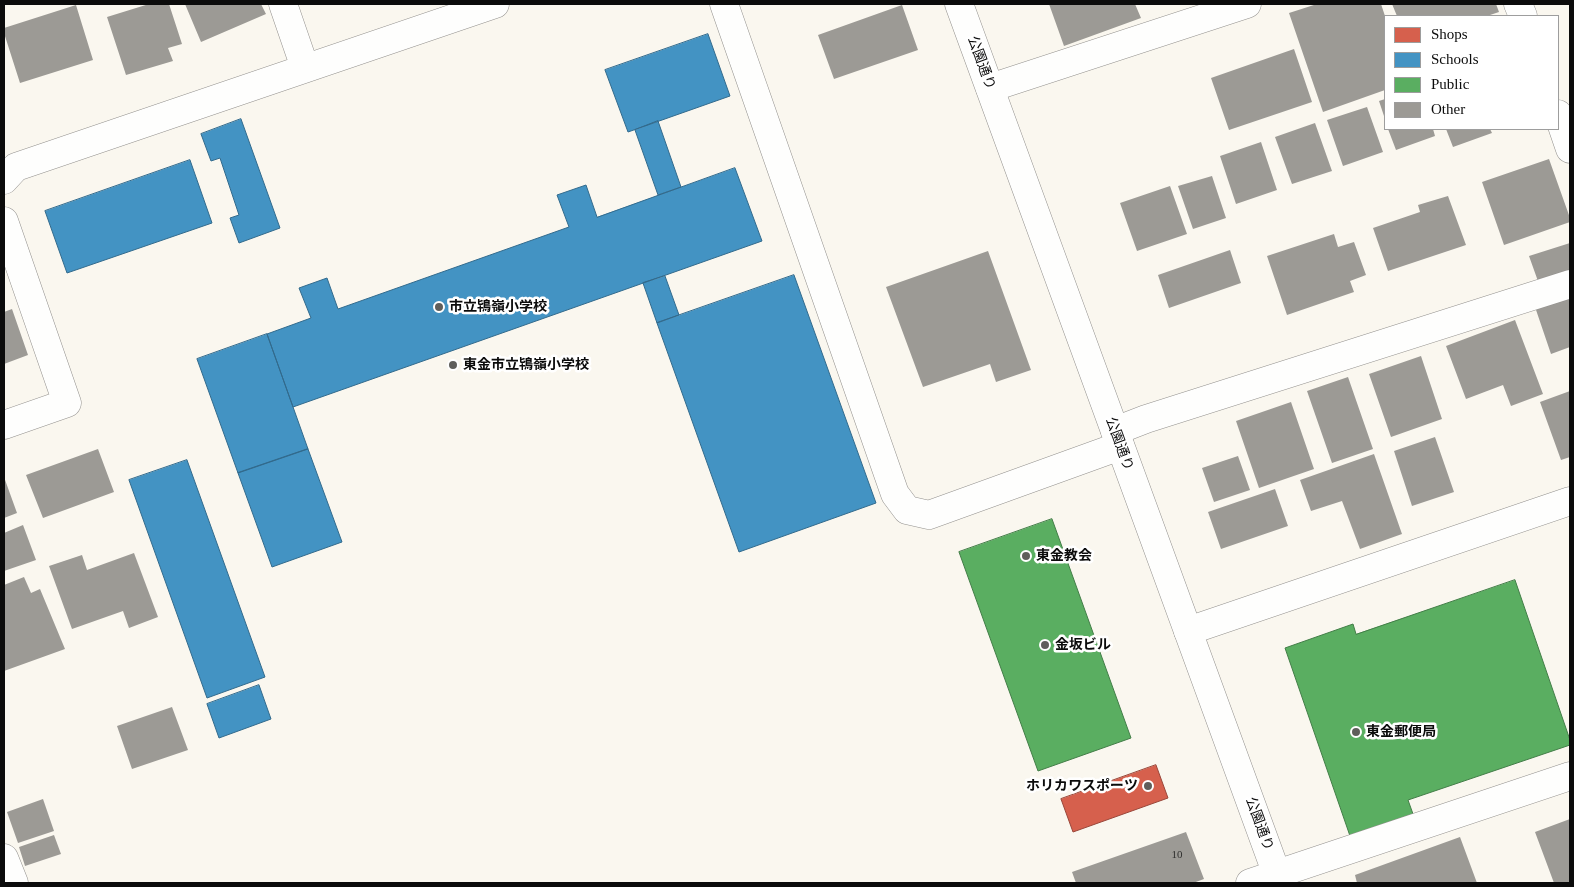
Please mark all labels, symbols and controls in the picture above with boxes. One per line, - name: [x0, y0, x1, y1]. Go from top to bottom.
- legend: [1384, 15, 1559, 130]
- text: Shops: [1431, 26, 1468, 42]
- street label: 公園通り: [964, 34, 998, 92]
- text: Schools: [1431, 51, 1479, 67]
- text: Public: [1431, 76, 1469, 92]
- text: Other: [1431, 101, 1465, 117]
- place label: 市立鴇嶺小学校: [449, 299, 547, 315]
- marker: 市立鴇嶺小学校: [433, 301, 445, 313]
- place label: 東金市立鴇嶺小学校: [463, 357, 589, 373]
- marker: 東金市立鴇嶺小学校: [447, 359, 459, 371]
- street label: 公園通り: [1102, 415, 1136, 473]
- place label: 東金教会: [1036, 548, 1092, 564]
- marker: 東金教会: [1020, 550, 1032, 562]
- place label: 金坂ビル: [1055, 637, 1111, 653]
- marker: 金坂ビル: [1039, 639, 1051, 651]
- place label: 東金郵便局: [1366, 724, 1436, 740]
- marker: 東金郵便局: [1350, 726, 1362, 738]
- place label: ホリカワスポーツ: [1026, 778, 1138, 794]
- marker: ホリカワスポーツ: [1142, 780, 1154, 792]
- street label: 公園通り: [1242, 795, 1276, 853]
- house number: 10: [1172, 848, 1182, 862]

